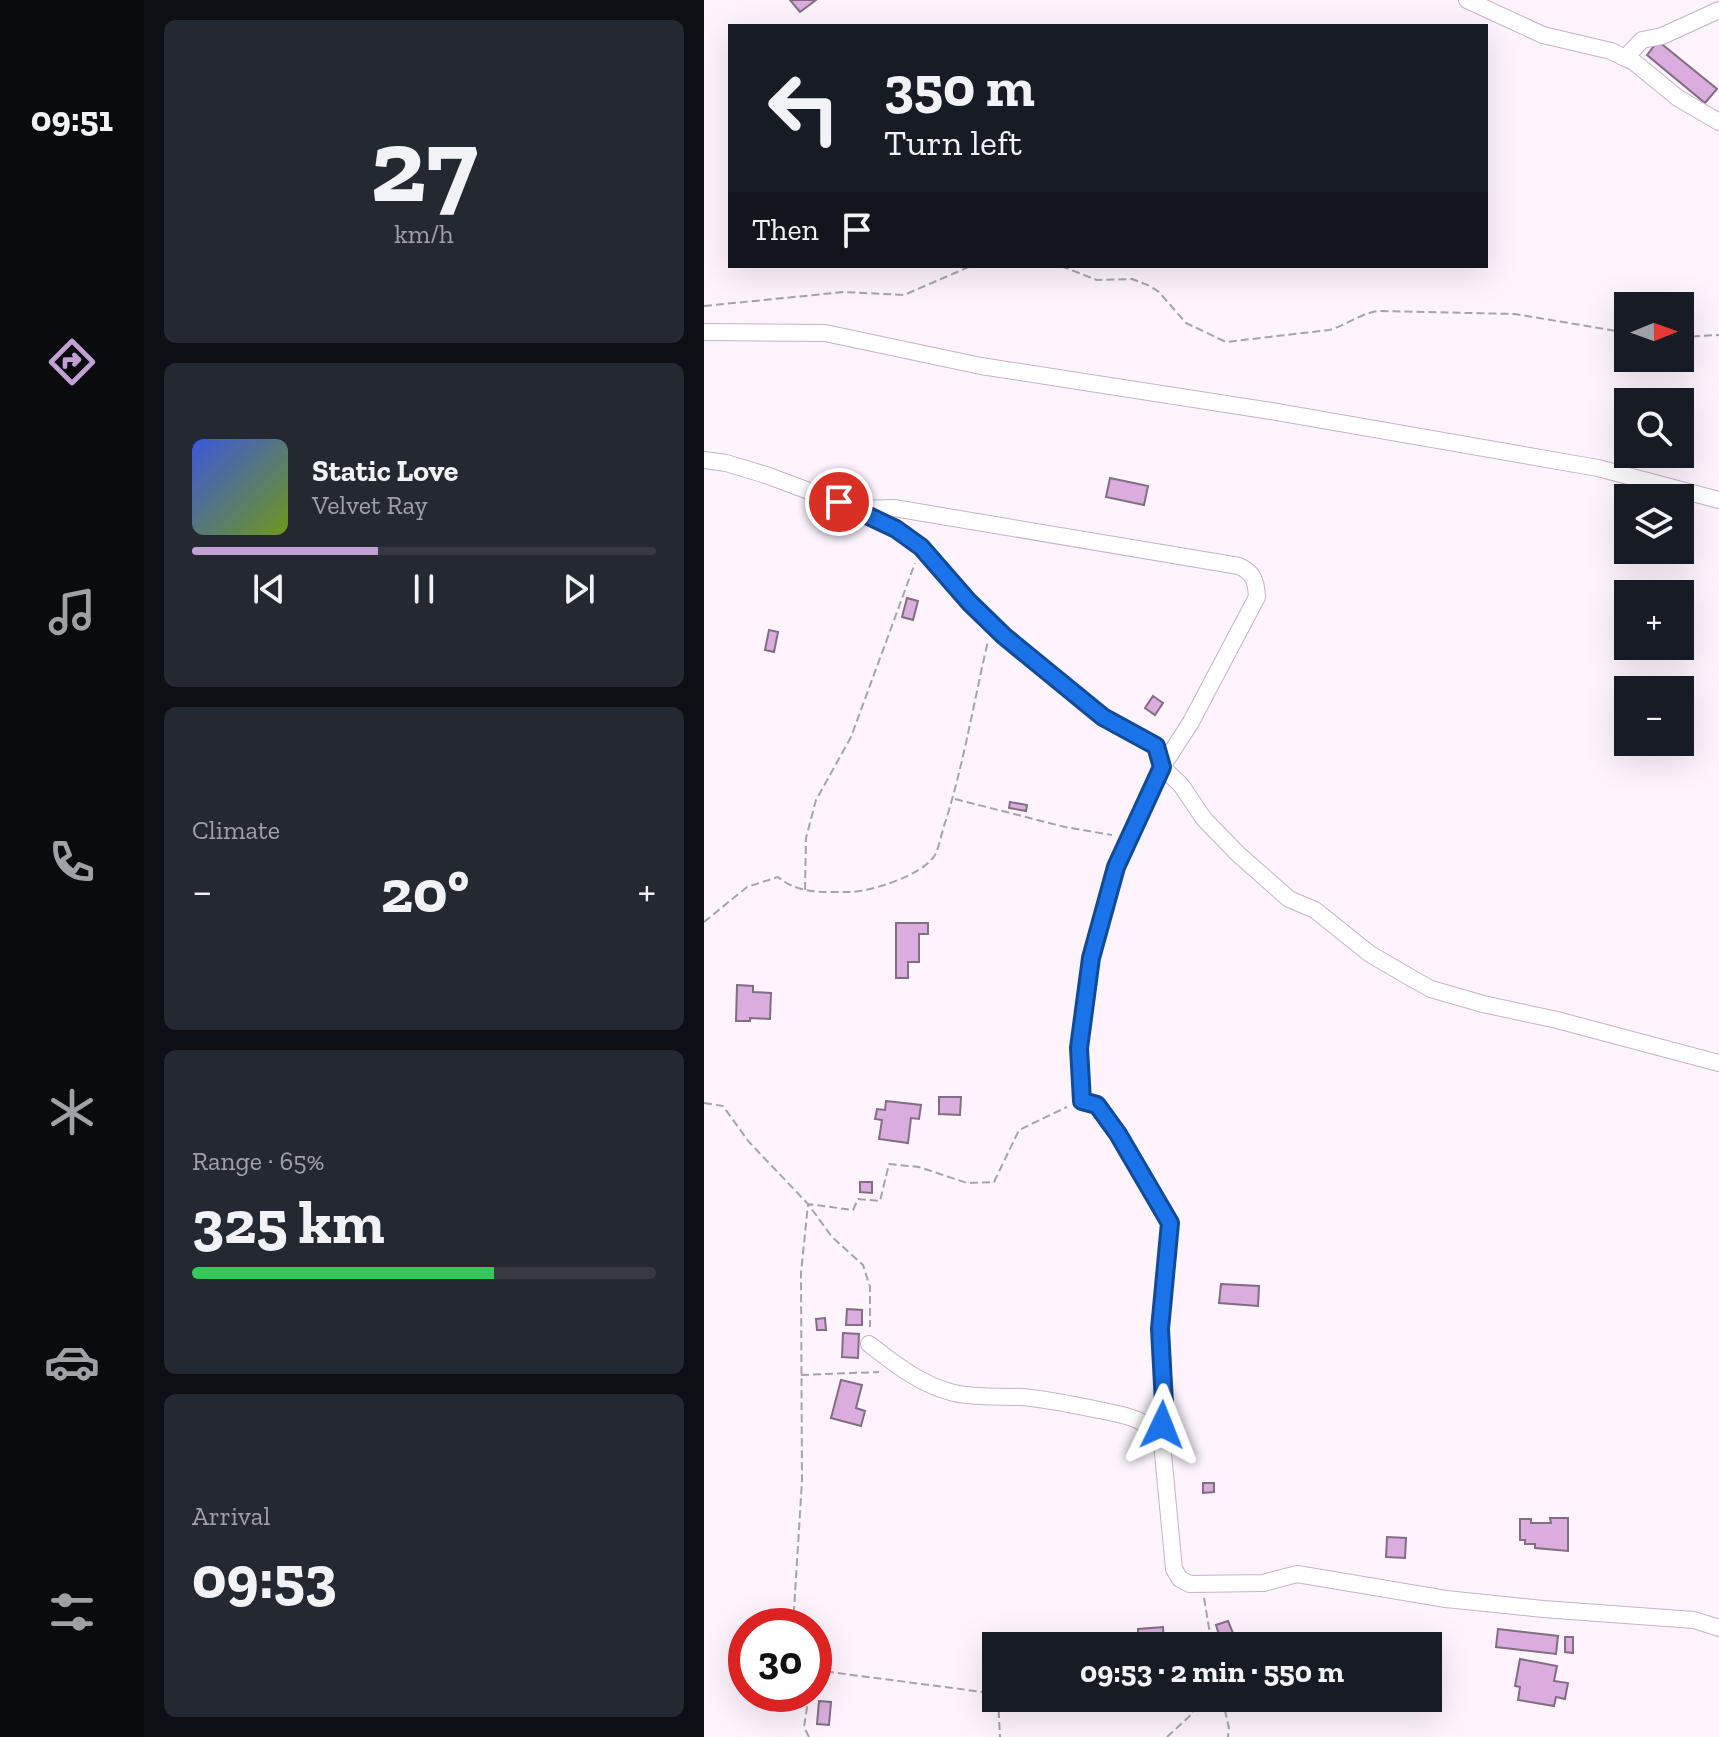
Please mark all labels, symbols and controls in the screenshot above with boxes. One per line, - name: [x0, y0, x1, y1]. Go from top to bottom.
- text: 350 m: [884, 53, 1035, 120]
- icon: left: [752, 56, 856, 160]
- text: 09:51: [31, 97, 113, 140]
- text: 27: [370, 103, 478, 228]
- text: Turn left: [884, 121, 1022, 164]
- icon: arrive: [835, 208, 879, 252]
- text: Then: [752, 212, 819, 248]
- text: km/h: [394, 218, 454, 250]
- north arrow: [1614, 292, 1694, 372]
- map controls: [1614, 292, 1694, 756]
- icon: directions: [44, 334, 100, 390]
- button: search: [1614, 388, 1694, 468]
- text: Static Love: [312, 453, 458, 489]
- pin: [805, 468, 873, 536]
- icon: arrive: [817, 480, 861, 524]
- button: layers: [1614, 484, 1694, 564]
- text: Velvet Ray: [312, 489, 428, 521]
- icon: previous: [247, 567, 291, 611]
- icon: pause: [402, 567, 446, 611]
- icon: next: [557, 567, 601, 611]
- button: +: [1614, 580, 1694, 660]
- icon: music: [44, 584, 100, 640]
- button: −: [1614, 676, 1694, 756]
- text: Climate: [192, 814, 280, 846]
- icon: phone: [44, 834, 100, 890]
- text: 20°: [381, 855, 469, 927]
- text: −: [192, 864, 213, 917]
- text: +: [637, 864, 656, 917]
- icon: climate: [44, 1084, 100, 1140]
- text: Range · 65%: [192, 1145, 324, 1177]
- text: 325 km: [192, 1186, 384, 1258]
- icon: car: [44, 1334, 100, 1390]
- position arrow: [1120, 1383, 1204, 1467]
- text: Arrival: [192, 1500, 270, 1532]
- text: 09:53: [192, 1541, 337, 1613]
- icon: filters: [44, 1584, 100, 1640]
- speed limit sign: 30: [728, 1608, 832, 1712]
- text: 09:53 · 2 min · 550 m: [1080, 1654, 1344, 1690]

